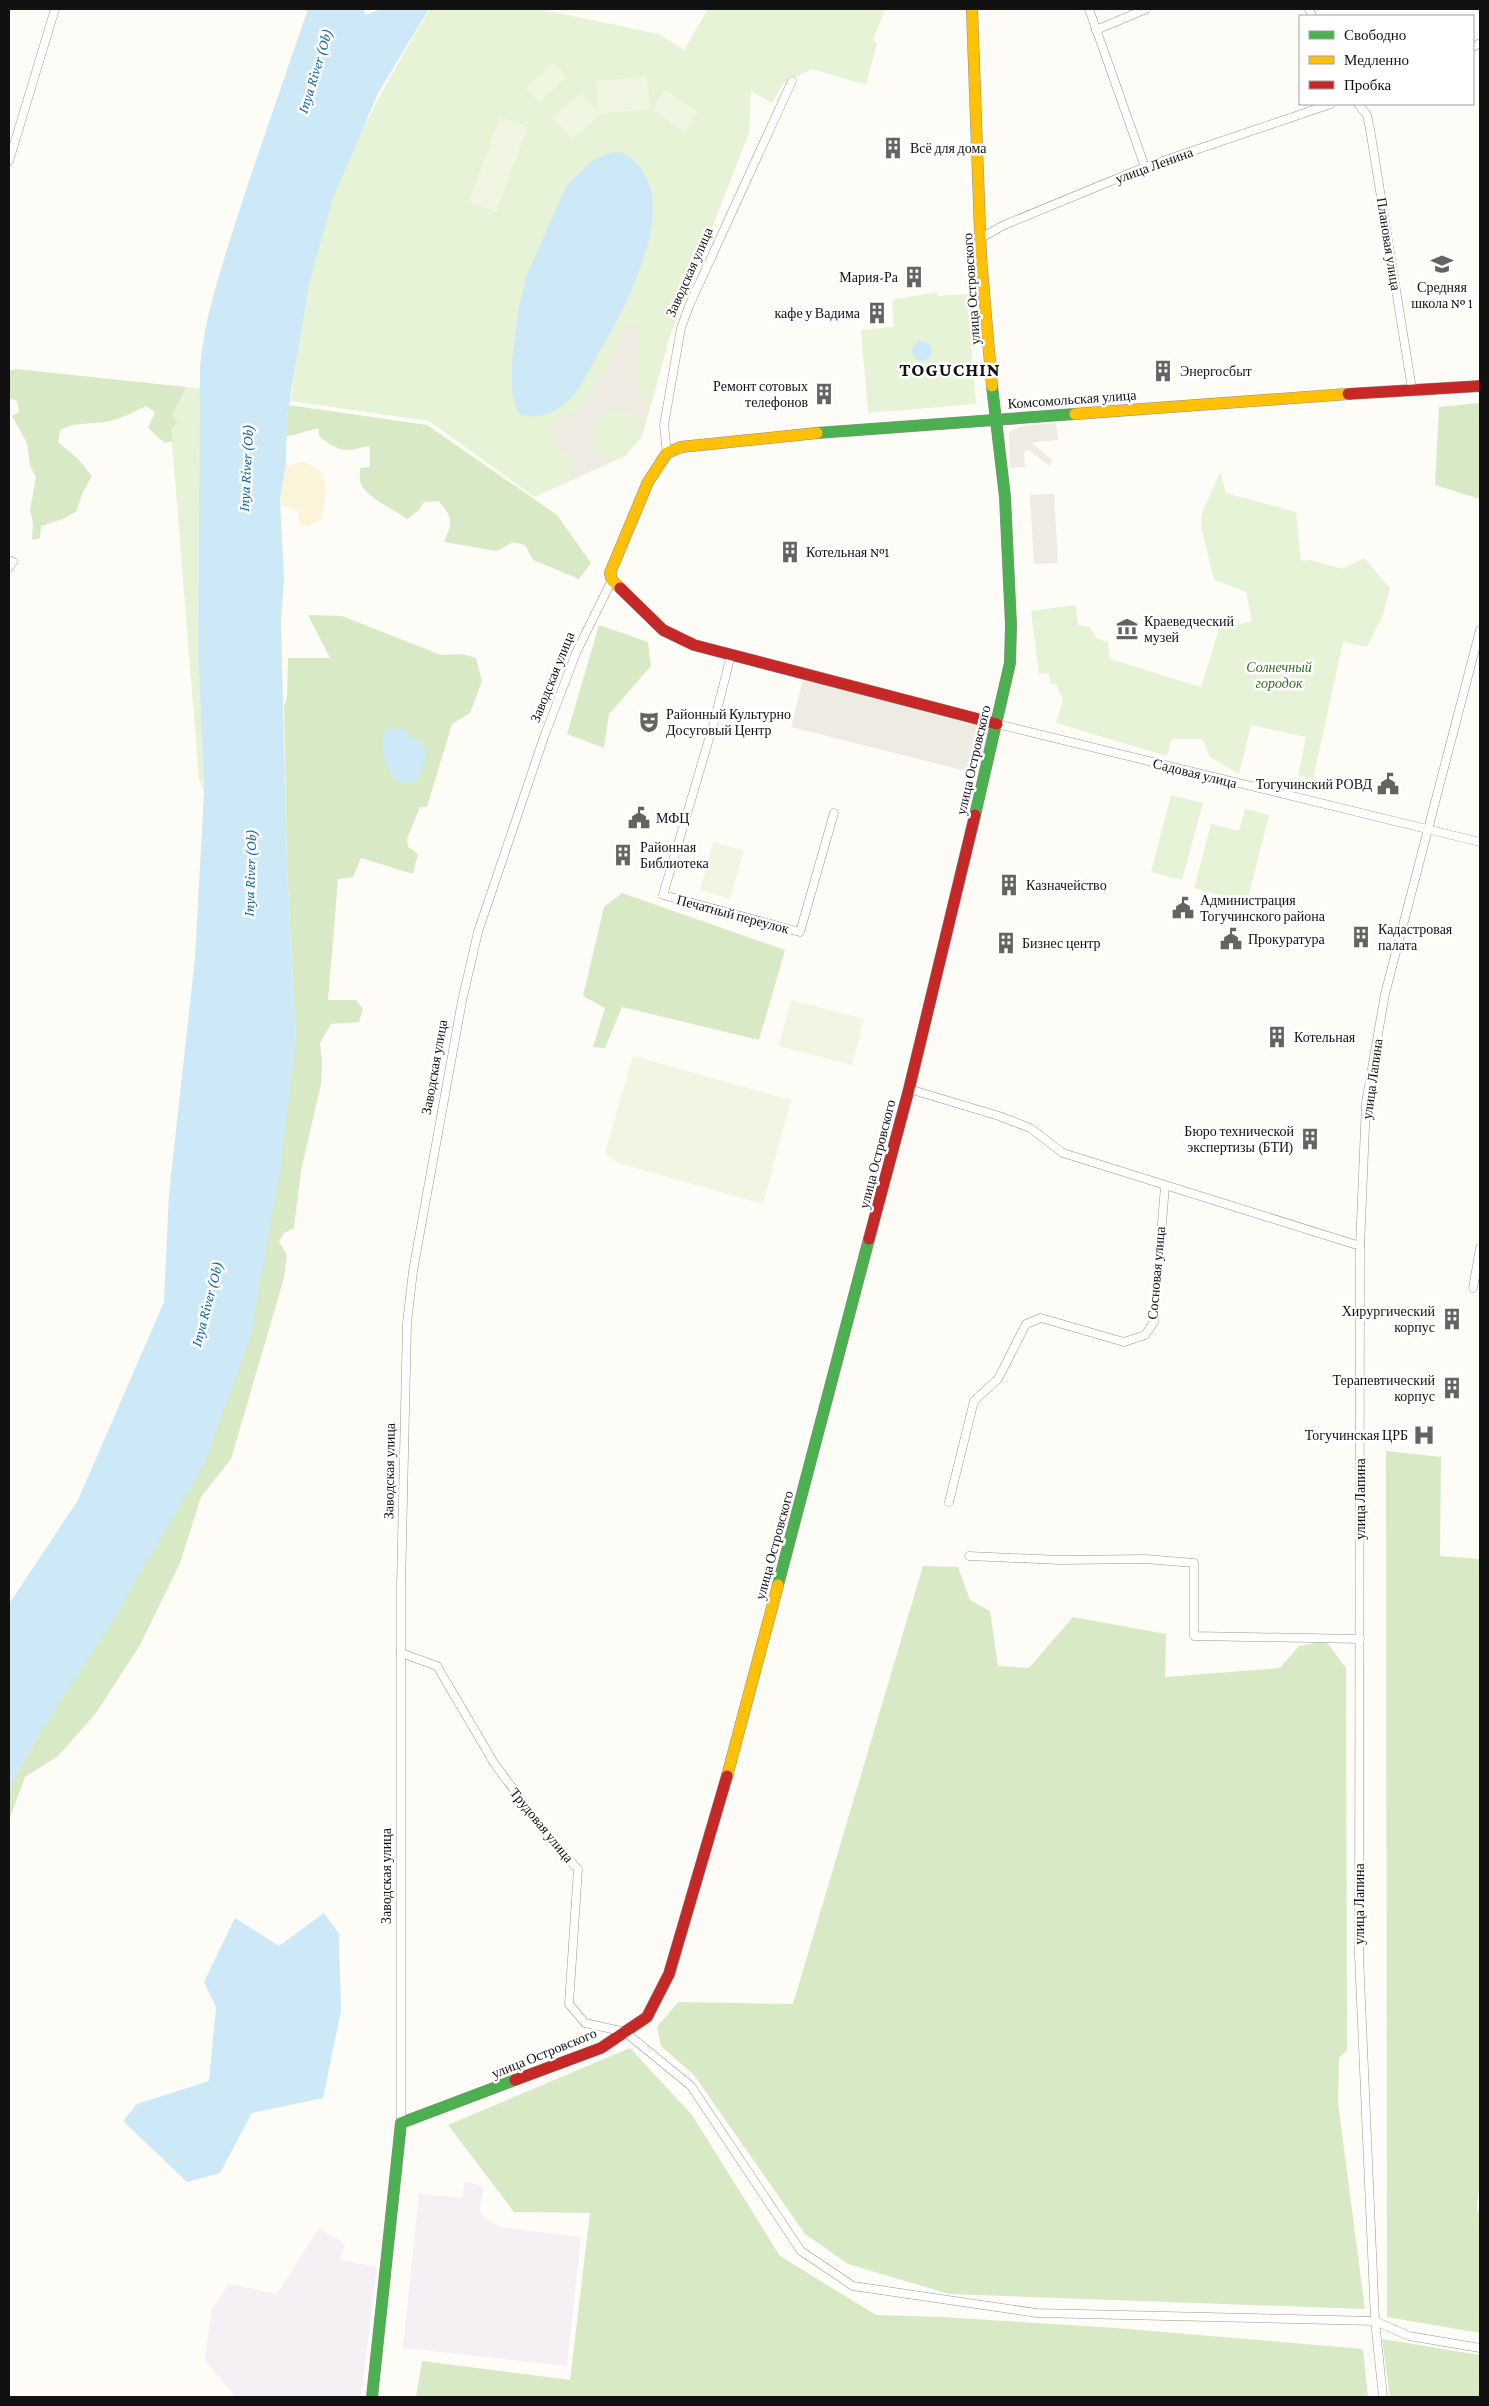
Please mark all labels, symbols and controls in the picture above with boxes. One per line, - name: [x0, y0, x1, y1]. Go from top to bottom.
- legend: [1299, 15, 1474, 105]
- water label: Inya River (Ob): [295, 27, 336, 115]
- text: Свободно: [1344, 27, 1406, 43]
- text: Медленно: [1344, 52, 1409, 68]
- text: Пробка: [1344, 77, 1392, 93]
- building icon: Всё для дома: [880, 135, 906, 161]
- place label: Всё для дома: [910, 140, 987, 156]
- street label: улица Ленина: [1113, 143, 1196, 186]
- street label: Плановая улица: [1374, 196, 1404, 292]
- street label: Заводская улица: [662, 224, 716, 319]
- street label: улица Островского: [959, 233, 983, 345]
- school or university icon: Средняя школа № 1: [1429, 251, 1455, 277]
- building icon: Мария-Ра: [901, 264, 927, 290]
- place label: Мария-Ра: [839, 269, 899, 285]
- place label: Средняя школа № 1: [1411, 279, 1473, 311]
- building icon: кафе у Вадима: [864, 300, 890, 326]
- place label: кафе у Вадима: [775, 305, 861, 321]
- building icon: Энергосбыт: [1150, 358, 1176, 384]
- district label: TOGUCHIN: [899, 359, 1001, 380]
- place label: Энергосбыт: [1180, 363, 1252, 379]
- place label: Ремонт сотовых телефонов: [713, 378, 808, 410]
- building icon: Ремонт сотовых телефонов: [811, 381, 837, 407]
- street label: Комсомольская улица: [1007, 386, 1138, 411]
- water label: Inya River (Ob): [236, 424, 257, 512]
- building icon: Котельная №1: [777, 539, 803, 565]
- place label: Котельная №1: [806, 544, 890, 560]
- place label: Краеведческий музей: [1144, 613, 1235, 645]
- museum icon: Краеведческий музей: [1114, 616, 1140, 642]
- street label: Заводская улица: [527, 629, 578, 725]
- park label: Солнечный городок: [1246, 659, 1312, 691]
- street label: улица Островского: [953, 704, 993, 816]
- place label: Районный Культурно Досуговый Центр: [666, 706, 791, 738]
- theatre icon: Районный Культурно Досуговый Центр: [636, 709, 662, 735]
- street label: Садовая улица: [1151, 755, 1239, 791]
- public building icon: Тогучинский РОВД: [1375, 771, 1401, 797]
- place label: Тогучинский РОВД: [1256, 776, 1372, 792]
- public building icon: МФЦ: [626, 805, 652, 831]
- place label: МФЦ: [656, 810, 689, 826]
- water label: Inya River (Ob): [240, 829, 261, 917]
- place label: Районная Библиотека: [640, 839, 710, 871]
- building icon: Районная Библиотека: [610, 842, 636, 868]
- building icon: Казначейство: [996, 872, 1022, 898]
- place label: Казначейство: [1026, 877, 1107, 893]
- street label: Печатный переулок: [675, 891, 791, 937]
- place label: Администрация Тогучинского района: [1200, 892, 1326, 924]
- public building icon: Администрация Тогучинского района: [1170, 895, 1196, 921]
- place label: Кадастровая палата: [1378, 921, 1453, 953]
- building icon: Кадастровая палата: [1348, 924, 1374, 950]
- public building icon: Прокуратура: [1218, 926, 1244, 952]
- building icon: Бизнес центр: [993, 930, 1019, 956]
- place label: Прокуратура: [1248, 931, 1325, 947]
- place label: Бизнес центр: [1022, 935, 1100, 951]
- street label: Заводская улица: [418, 1018, 450, 1116]
- building icon: Котельная: [1264, 1024, 1290, 1050]
- place label: Котельная: [1294, 1029, 1356, 1045]
- street label: улица Лапина: [1358, 1037, 1386, 1120]
- street label: улица Островского: [856, 1098, 898, 1210]
- place label: Бюро технической экспертизы (БТИ): [1184, 1123, 1295, 1156]
- building icon: Бюро технической экспертизы (БТИ): [1297, 1126, 1323, 1152]
- street label: Сосновая улица: [1144, 1225, 1168, 1320]
- water label: Inya River (Ob): [188, 1260, 227, 1349]
- place label: Хирургический корпус: [1342, 1303, 1435, 1335]
- building icon: Хирургический корпус: [1439, 1306, 1465, 1332]
- place label: Терапевтический корпус: [1333, 1372, 1435, 1404]
- building icon: Терапевтический корпус: [1439, 1375, 1465, 1401]
- street label: Заводская улица: [380, 1422, 398, 1519]
- hospital icon: Тогучинская ЦРБ: [1411, 1422, 1437, 1448]
- place label: Тогучинская ЦРБ: [1305, 1427, 1408, 1443]
- street label: улица Лапина: [1352, 1458, 1368, 1540]
- street label: улица Островского: [752, 1489, 796, 1601]
- street label: Трудовая улица: [507, 1784, 577, 1866]
- street label: Заводская улица: [378, 1827, 394, 1924]
- street label: улица Лапина: [1351, 1863, 1367, 1945]
- street label: улица Островского: [489, 2025, 599, 2081]

